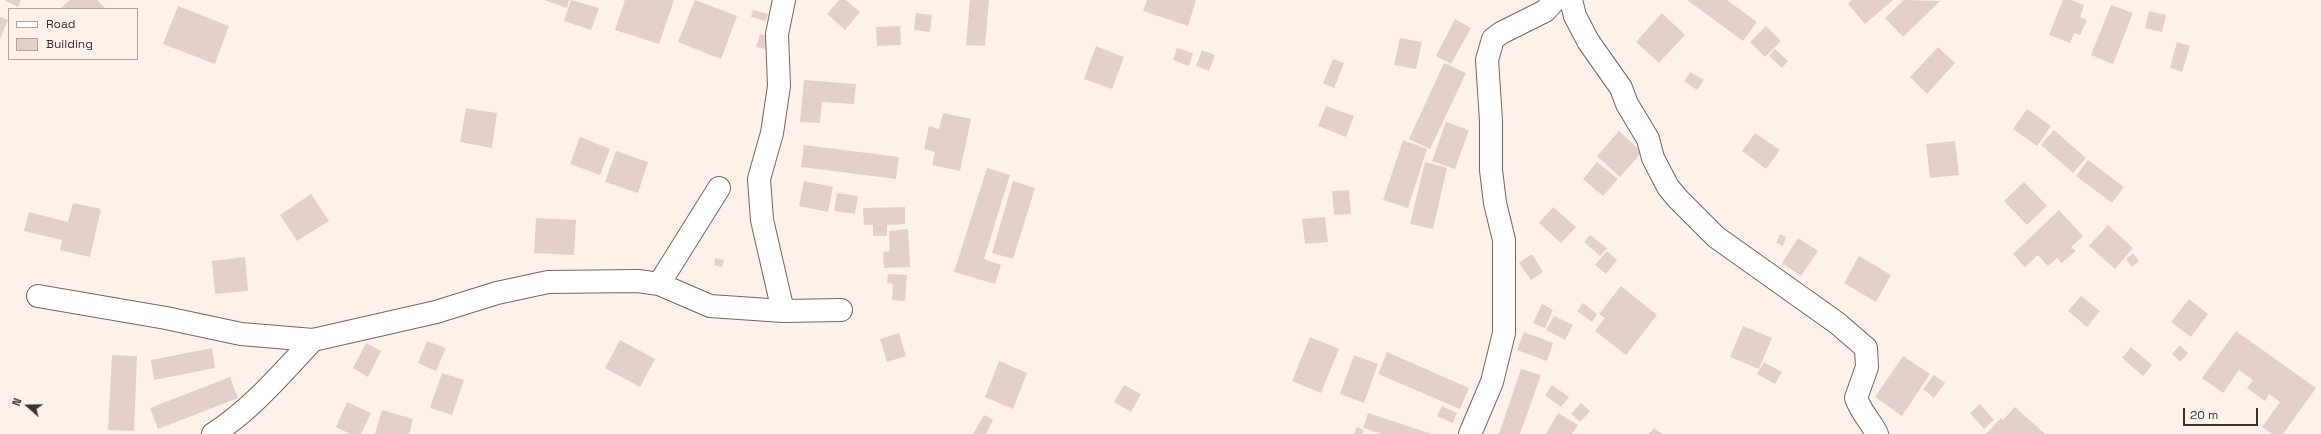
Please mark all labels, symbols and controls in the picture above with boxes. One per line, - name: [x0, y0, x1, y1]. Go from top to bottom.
- legend: [8, 8, 138, 60]
- text: Road: [46, 16, 75, 32]
- text: Building: [46, 36, 93, 52]
- north arrow: [8, 386, 48, 426]
- text: N: [9, 396, 25, 408]
- scale bar: [2185, 400, 2260, 426]
- text: 20 m: [2190, 407, 2218, 423]

